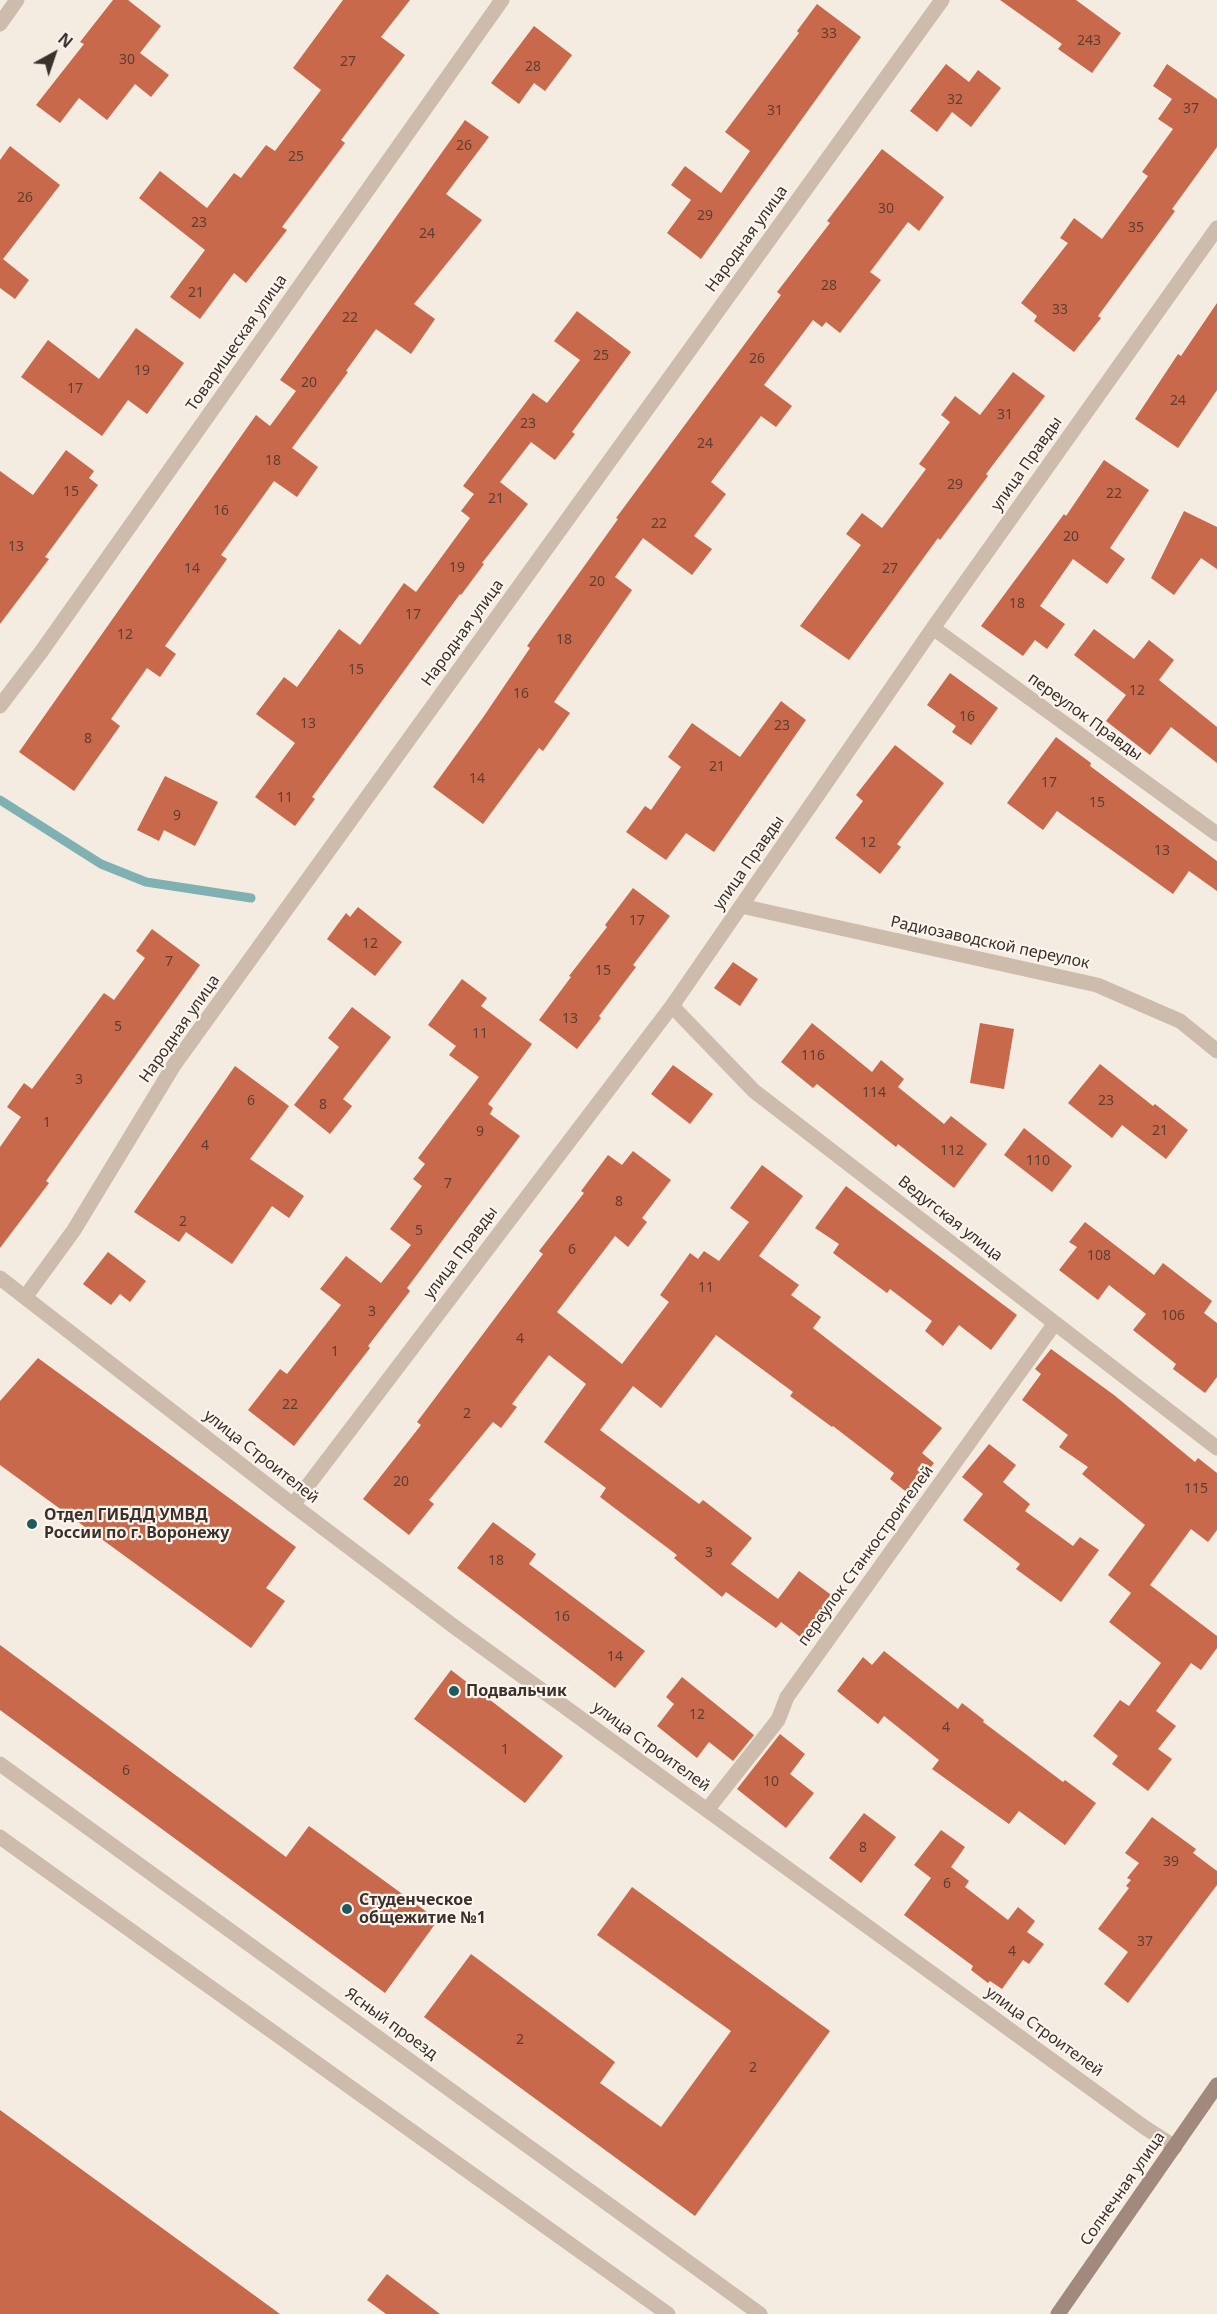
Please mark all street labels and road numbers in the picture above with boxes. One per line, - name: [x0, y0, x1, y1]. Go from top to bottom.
- street label: Народная улица: [702, 182, 792, 296]
- street label: Товарищеская улица: [183, 271, 291, 415]
- street label: улица Правды: [987, 413, 1067, 515]
- street label: Народная улица: [418, 576, 508, 690]
- street label: переулок Правды: [1024, 669, 1146, 765]
- street label: улица Правды: [709, 812, 789, 914]
- street label: Радиозаводской переулок: [889, 912, 1091, 974]
- street label: Народная улица: [136, 971, 224, 1087]
- street label: Ведугская улица: [894, 1172, 1006, 1266]
- street label: улица Правды: [420, 1203, 502, 1303]
- street label: улица Строителей: [200, 1406, 322, 1508]
- street label: переулок Станкостроителей: [794, 1462, 938, 1650]
- street label: улица Строителей: [588, 1698, 714, 1796]
- street label: улица Строителей: [981, 1983, 1107, 2081]
- street label: Ясный проезд: [341, 1984, 441, 2064]
- street label: Солнечная улица: [1077, 2128, 1169, 2250]

